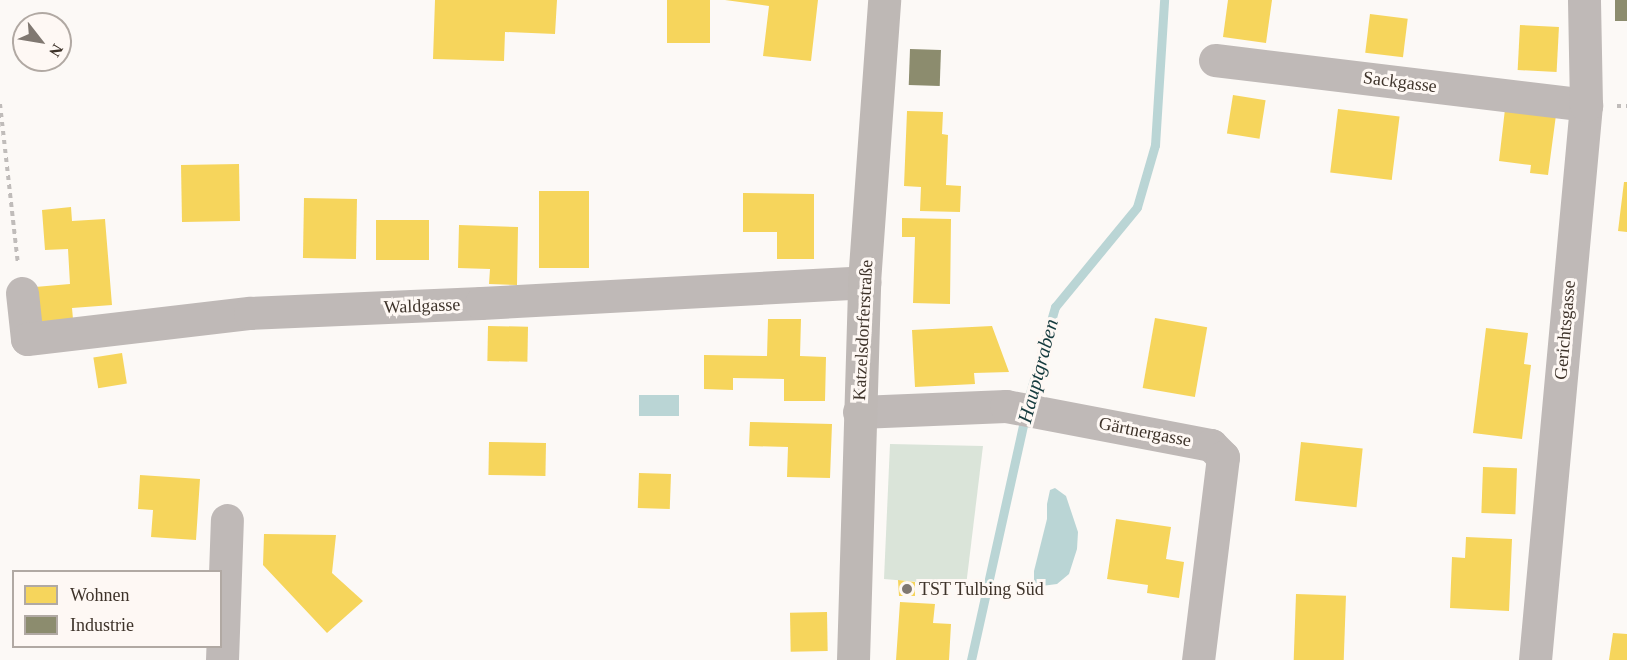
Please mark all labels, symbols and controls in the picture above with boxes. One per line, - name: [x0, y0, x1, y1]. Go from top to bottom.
- north arrow: [12, 12, 72, 72]
- text: N: [46, 41, 66, 60]
- street label: Sackgasse: [1362, 67, 1438, 97]
- street label: Katzelsdorferstraße: [849, 259, 877, 401]
- street label: Gerichtsgasse: [1550, 279, 1580, 381]
- street label: Waldgasse: [383, 294, 461, 318]
- water label: Hauptgraben: [1013, 316, 1063, 426]
- street label: Gärtnergasse: [1097, 412, 1193, 452]
- legend: [12, 570, 222, 648]
- place label: TST Tulbing Süd: [919, 578, 1044, 600]
- marker: TST Tulbing Süd: [900, 582, 914, 596]
- text: Wohnen: [70, 585, 130, 605]
- text: Industrie: [70, 615, 134, 635]

